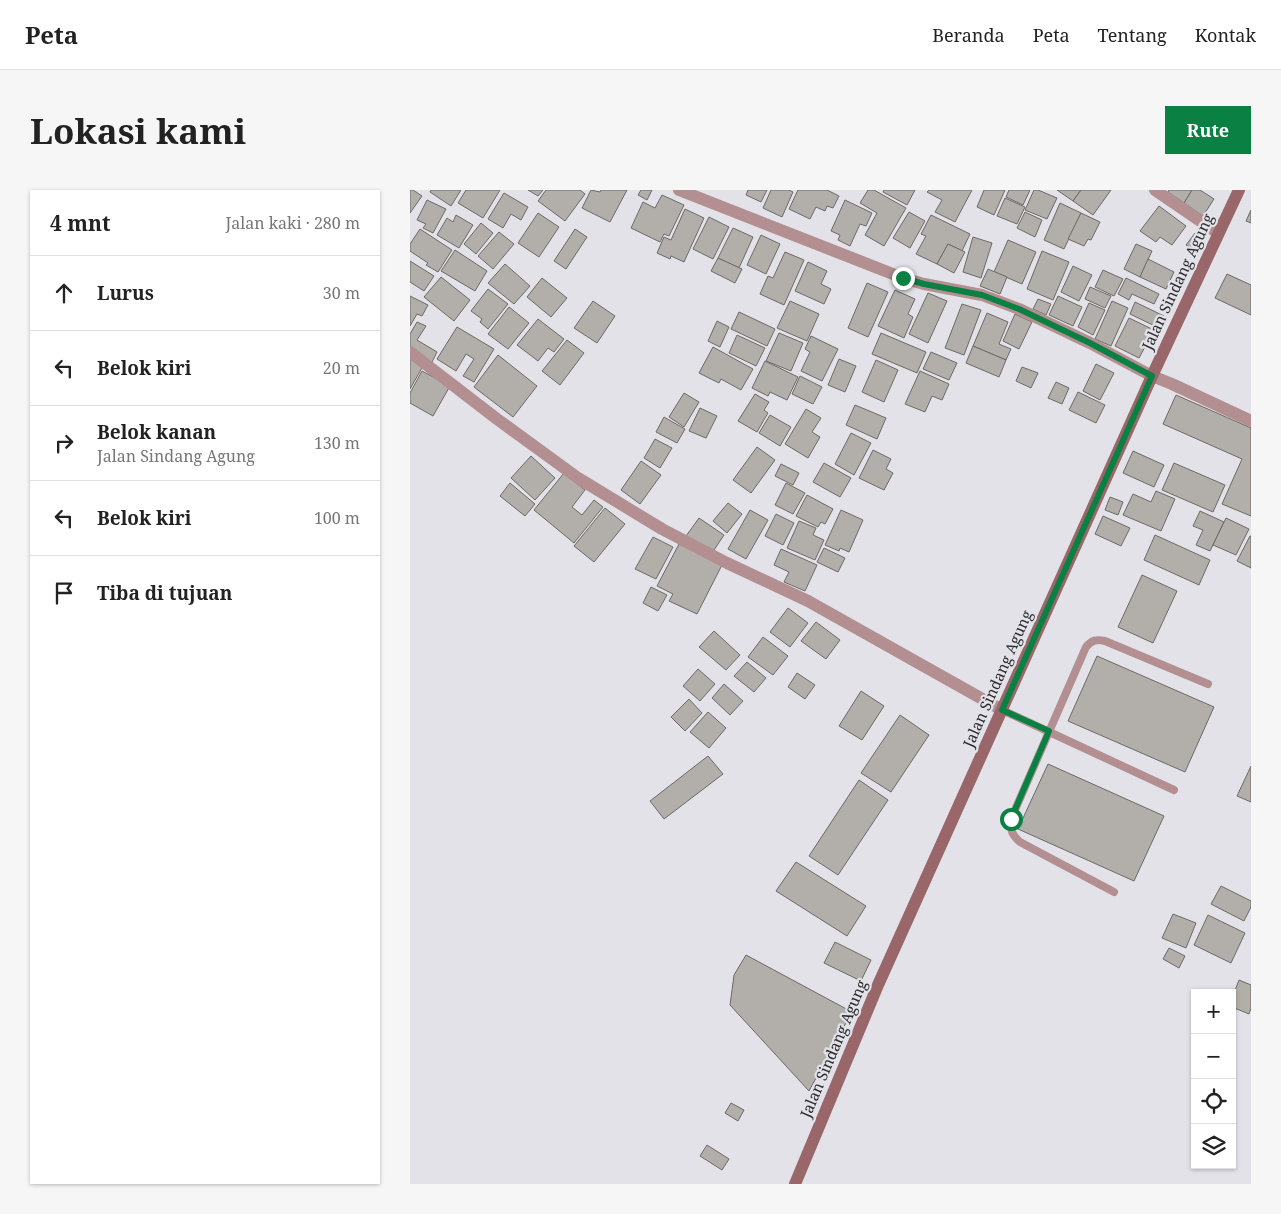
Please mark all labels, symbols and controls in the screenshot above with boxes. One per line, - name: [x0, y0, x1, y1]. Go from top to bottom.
- text: Peta: [25, 18, 78, 51]
- text: Beranda: [932, 23, 1005, 47]
- text: Peta: [1033, 23, 1070, 47]
- text: Tentang: [1098, 23, 1167, 47]
- text: Kontak: [1195, 23, 1256, 47]
- button: Rute: [1165, 106, 1251, 154]
- text: Lokasi kami: [30, 107, 246, 154]
- text: 4 mnt: [50, 209, 111, 237]
- street label: Jalan Sindang Agung: [1136, 210, 1217, 354]
- text: Jalan kaki · 280 m: [226, 212, 360, 234]
- route end: [892, 267, 915, 290]
- icon: ahead: [50, 279, 78, 307]
- text: Lurus: [97, 280, 154, 306]
- text: 30 m: [323, 282, 360, 304]
- icon: left: [50, 354, 78, 382]
- text: Belok kiri: [97, 355, 191, 381]
- text: 20 m: [323, 357, 360, 379]
- text: Belok kanan: [97, 419, 216, 445]
- icon: right: [50, 429, 78, 457]
- text: 130 m: [314, 432, 360, 454]
- text: Jalan Sindang Agung: [97, 445, 255, 467]
- icon: left: [50, 504, 78, 532]
- text: Belok kiri: [97, 505, 191, 531]
- text: 100 m: [314, 507, 360, 529]
- icon: arrive: [50, 579, 78, 607]
- text: Tiba di tujuan: [97, 580, 232, 606]
- street label: Jalan Sindang Agung: [957, 607, 1036, 751]
- route start: [1000, 808, 1023, 831]
- street label: Jalan Sindang Agung: [795, 977, 871, 1122]
- map controls: [1191, 989, 1236, 1169]
- button: +: [1191, 989, 1236, 1034]
- button: −: [1191, 1034, 1236, 1079]
- button: locate: [1191, 1079, 1236, 1124]
- button: layers: [1191, 1124, 1236, 1169]

